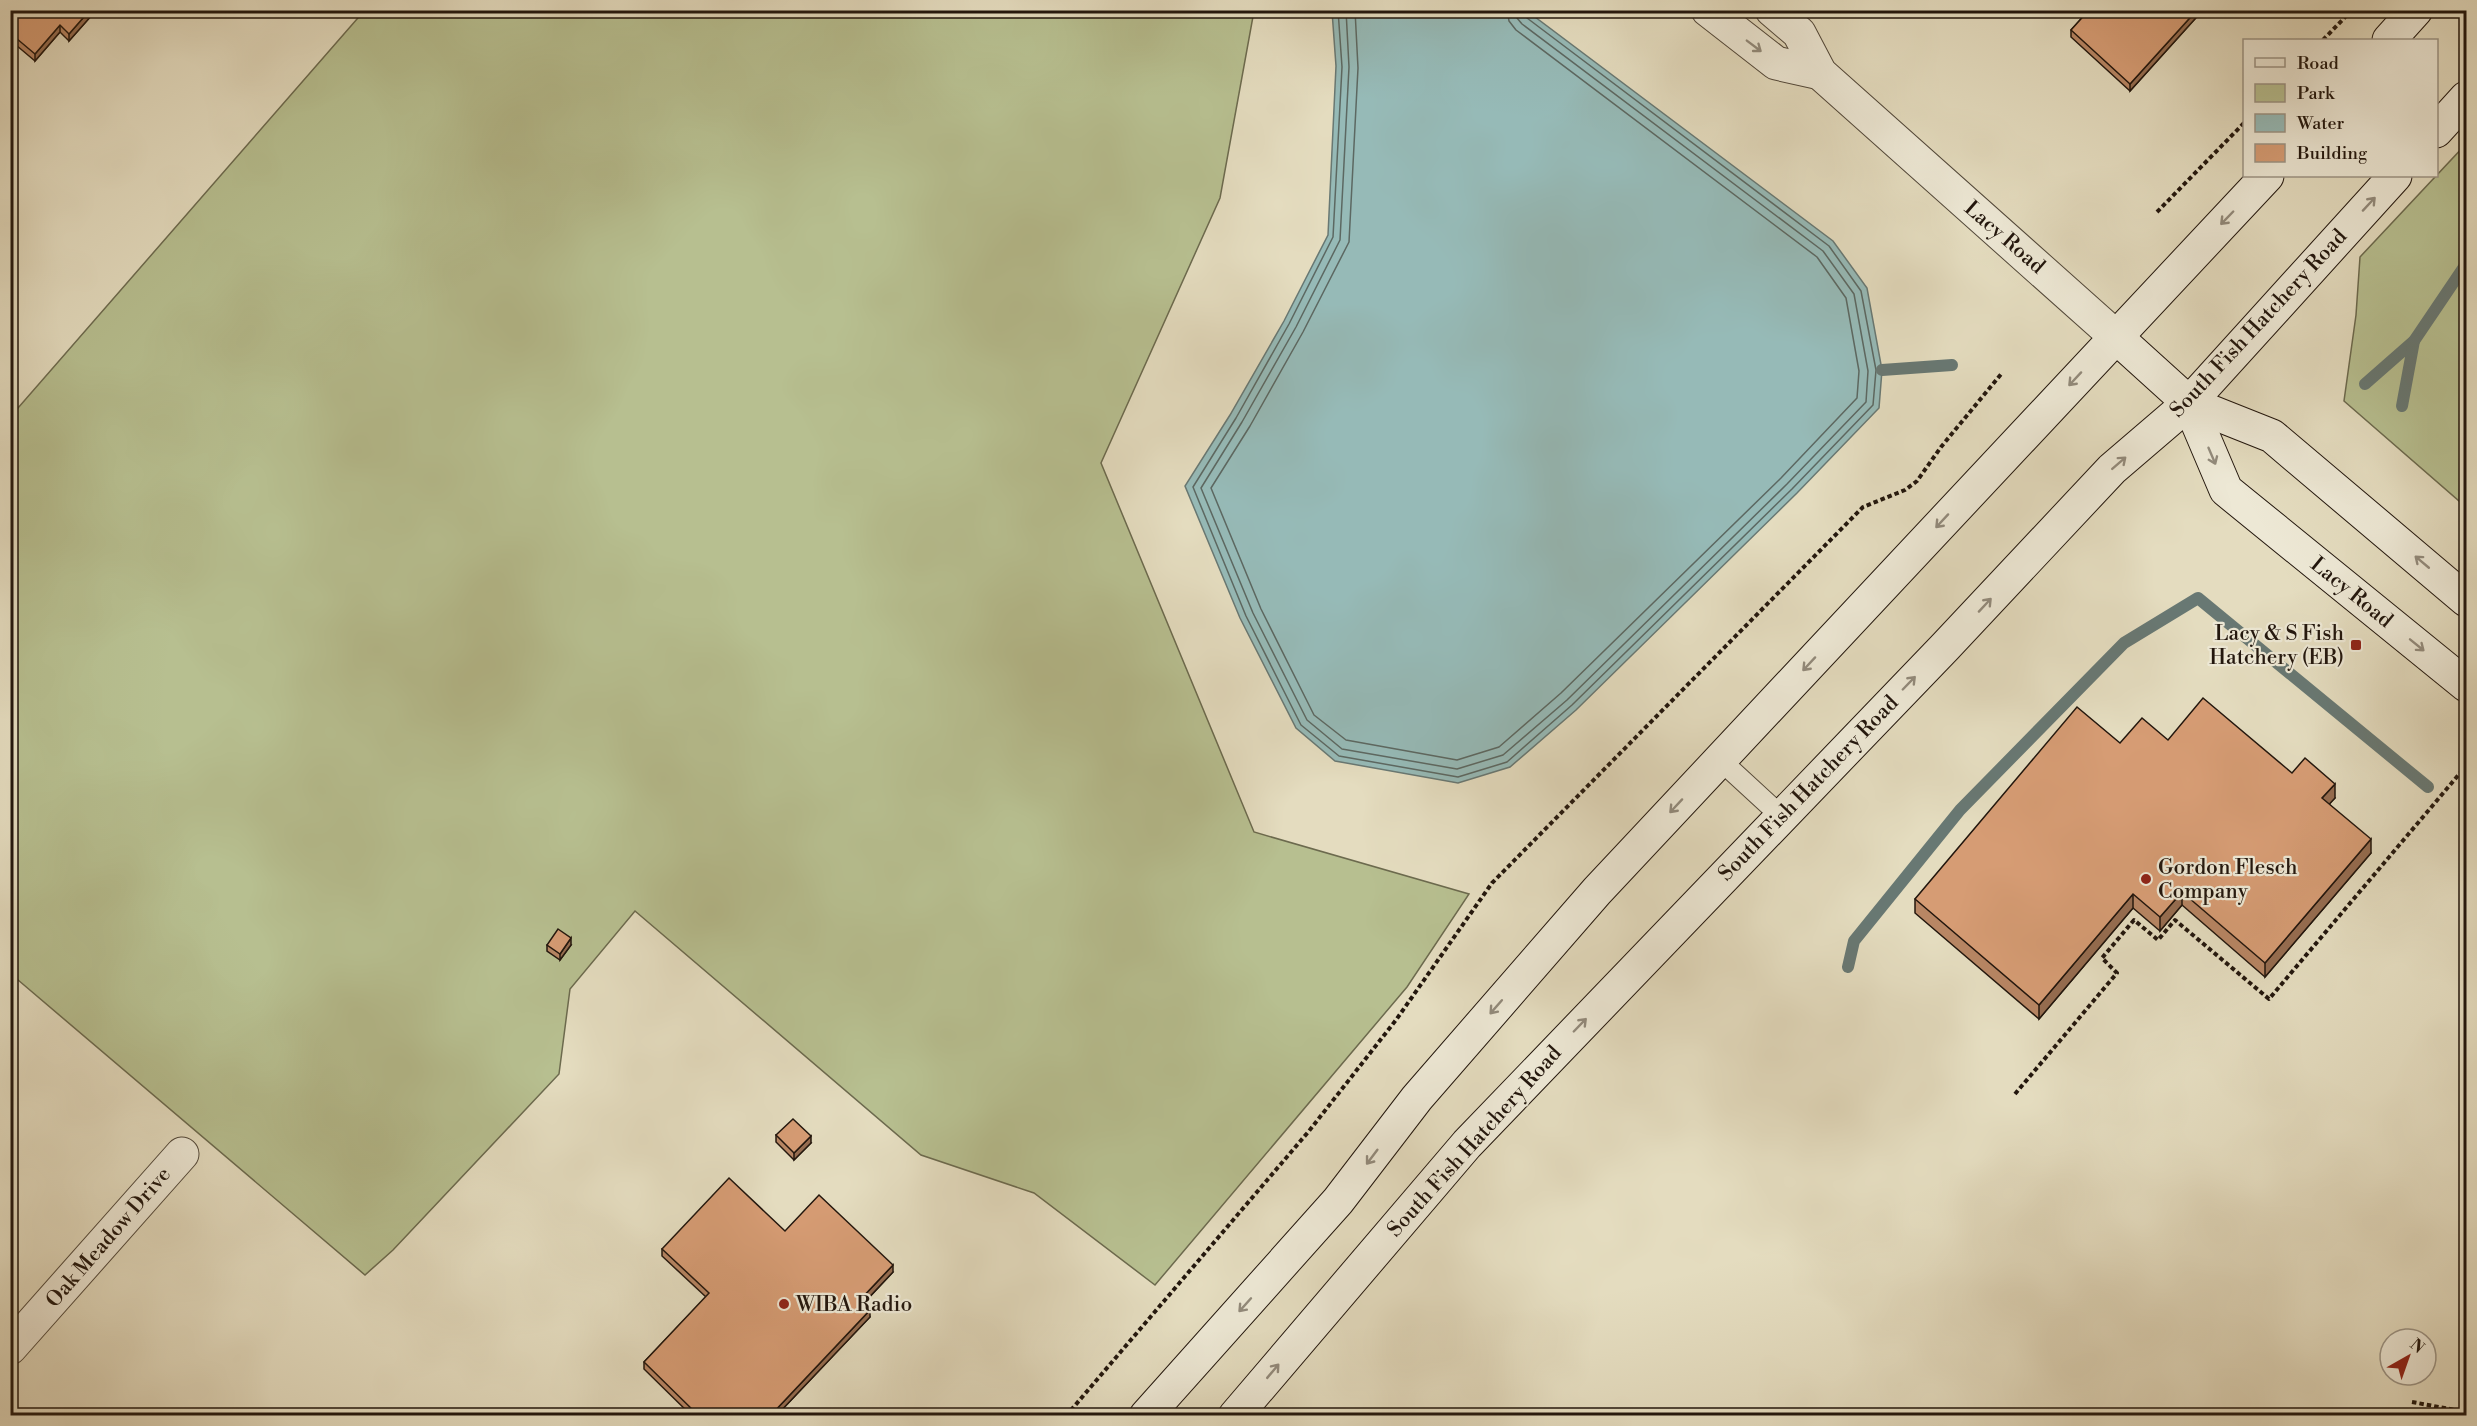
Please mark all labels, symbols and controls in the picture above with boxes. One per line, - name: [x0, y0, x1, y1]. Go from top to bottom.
- legend: [2243, 39, 2438, 177]
- one-way arrow: [1746, 40, 1762, 53]
- text: Road: [2297, 52, 2340, 75]
- text: Park: [2297, 82, 2336, 105]
- text: Water: [2296, 112, 2345, 135]
- text: Building: [2296, 142, 2368, 165]
- street label: Lacy Road: [1959, 196, 2050, 280]
- one-way arrow: [2362, 197, 2376, 212]
- one-way arrow: [2219, 210, 2234, 225]
- street label: South Fish Hatchery Road: [2165, 224, 2353, 423]
- one-way arrow: [2068, 371, 2082, 386]
- one-way arrow: [2207, 447, 2218, 465]
- one-way arrow: [2111, 456, 2126, 470]
- one-way arrow: [1935, 513, 1949, 528]
- street label: Lacy Road: [2305, 552, 2398, 634]
- one-way arrow: [2415, 555, 2430, 569]
- one-way arrow: [1977, 597, 1992, 612]
- place label: Lacy & S Fish Hatchery (EB): [2209, 621, 2344, 671]
- marker: Lacy & S Fish Hatchery (EB): [2349, 638, 2363, 652]
- one-way arrow: [2409, 639, 2425, 652]
- one-way arrow: [1801, 656, 1816, 671]
- one-way arrow: [1902, 676, 1917, 691]
- street label: South Fish Hatchery Road: [1713, 690, 1904, 887]
- one-way arrow: [1669, 799, 1683, 814]
- place label: Gordon Flesch Company: [2158, 855, 2298, 905]
- marker: Gordon Flesch Company: [2139, 872, 2153, 886]
- one-way arrow: [1489, 999, 1503, 1014]
- one-way arrow: [1573, 1018, 1587, 1033]
- street label: South Fish Hatchery Road: [1382, 1041, 1567, 1243]
- one-way arrow: [1365, 1149, 1378, 1165]
- street label: Oak Meadow Drive: [41, 1162, 177, 1313]
- place label: WIBA Radio: [795, 1292, 912, 1318]
- marker: WIBA Radio: [777, 1297, 791, 1311]
- one-way arrow: [1238, 1297, 1252, 1312]
- north arrow: [2378, 1327, 2438, 1387]
- text: N: [2406, 1335, 2429, 1358]
- one-way arrow: [1266, 1363, 1279, 1379]

